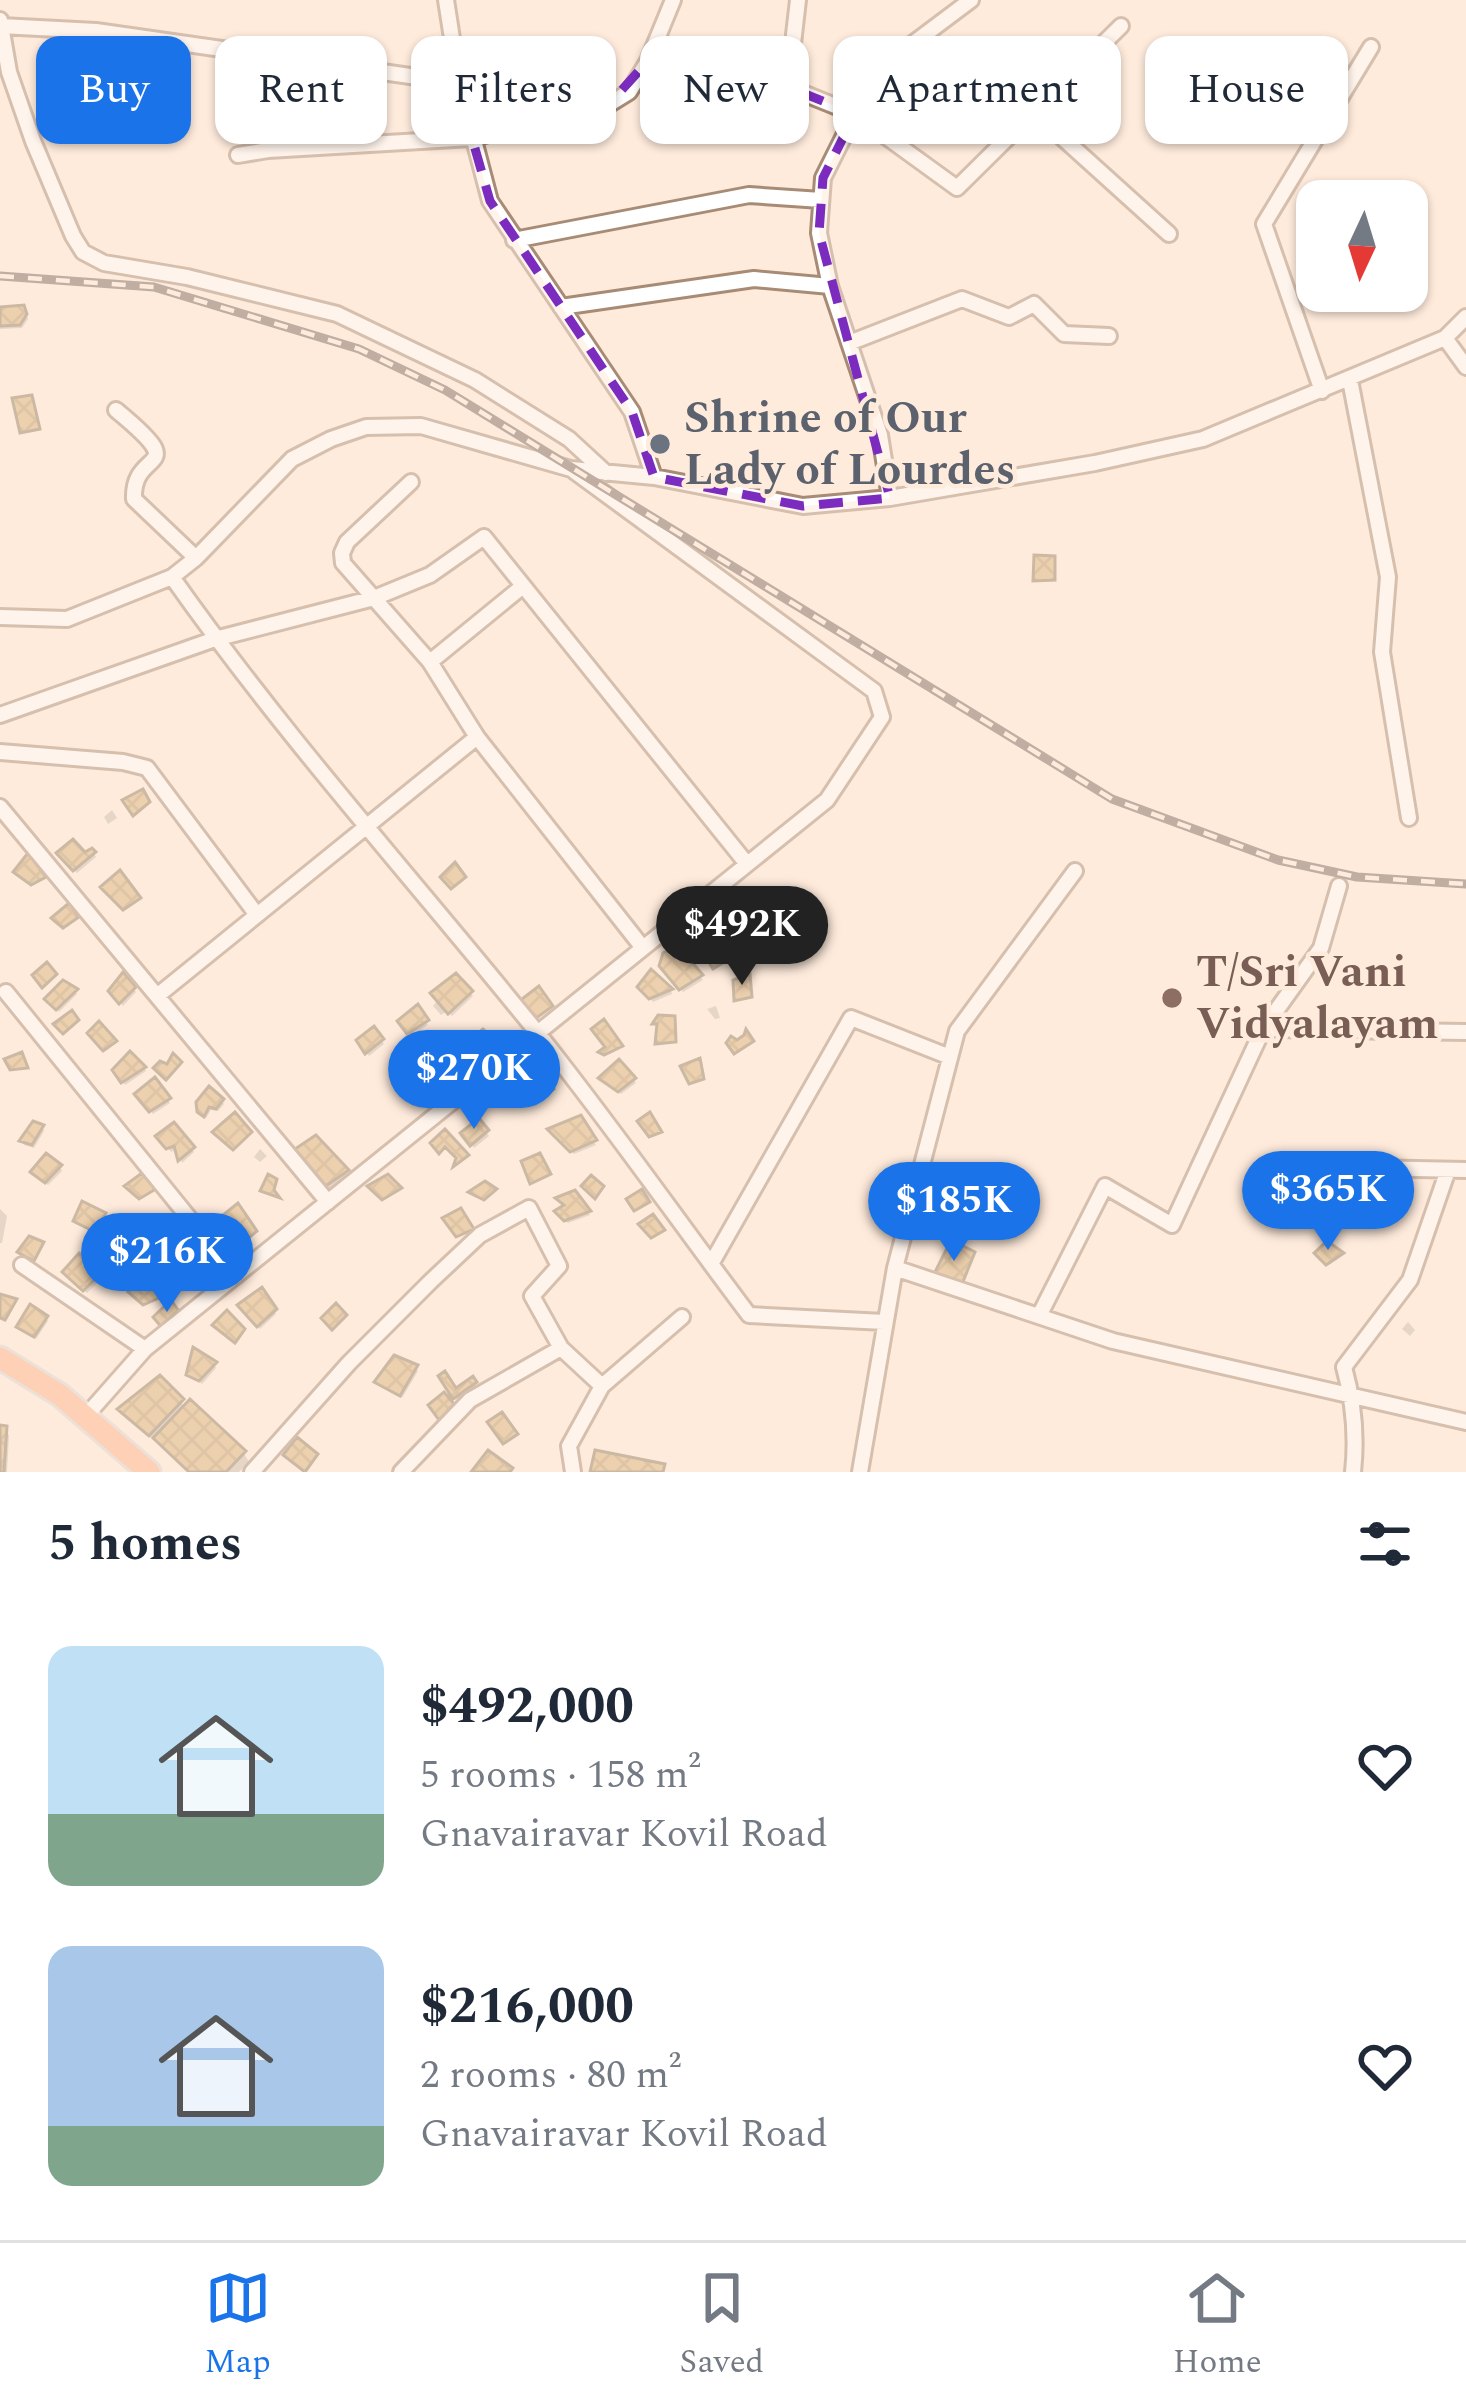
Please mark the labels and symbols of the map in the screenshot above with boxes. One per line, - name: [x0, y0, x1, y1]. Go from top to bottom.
- north arrow: [1296, 180, 1428, 312]
- place label: Shrine of Our Lady of Lourdes: [684, 384, 1015, 505]
- marker: Shrine of Our Lady of Lourdes: [647, 431, 673, 457]
- pin: $492K: [658, 886, 826, 988]
- place label: T/Sri Vani Vidyalayam: [1196, 938, 1438, 1059]
- marker: T/Sri Vani Vidyalayam: [1159, 985, 1185, 1011]
- pin: $270K: [390, 1030, 558, 1132]
- pin: $365K: [1244, 1151, 1412, 1253]
- pin: $185K: [870, 1162, 1038, 1264]
- pin: $216K: [83, 1213, 251, 1315]

